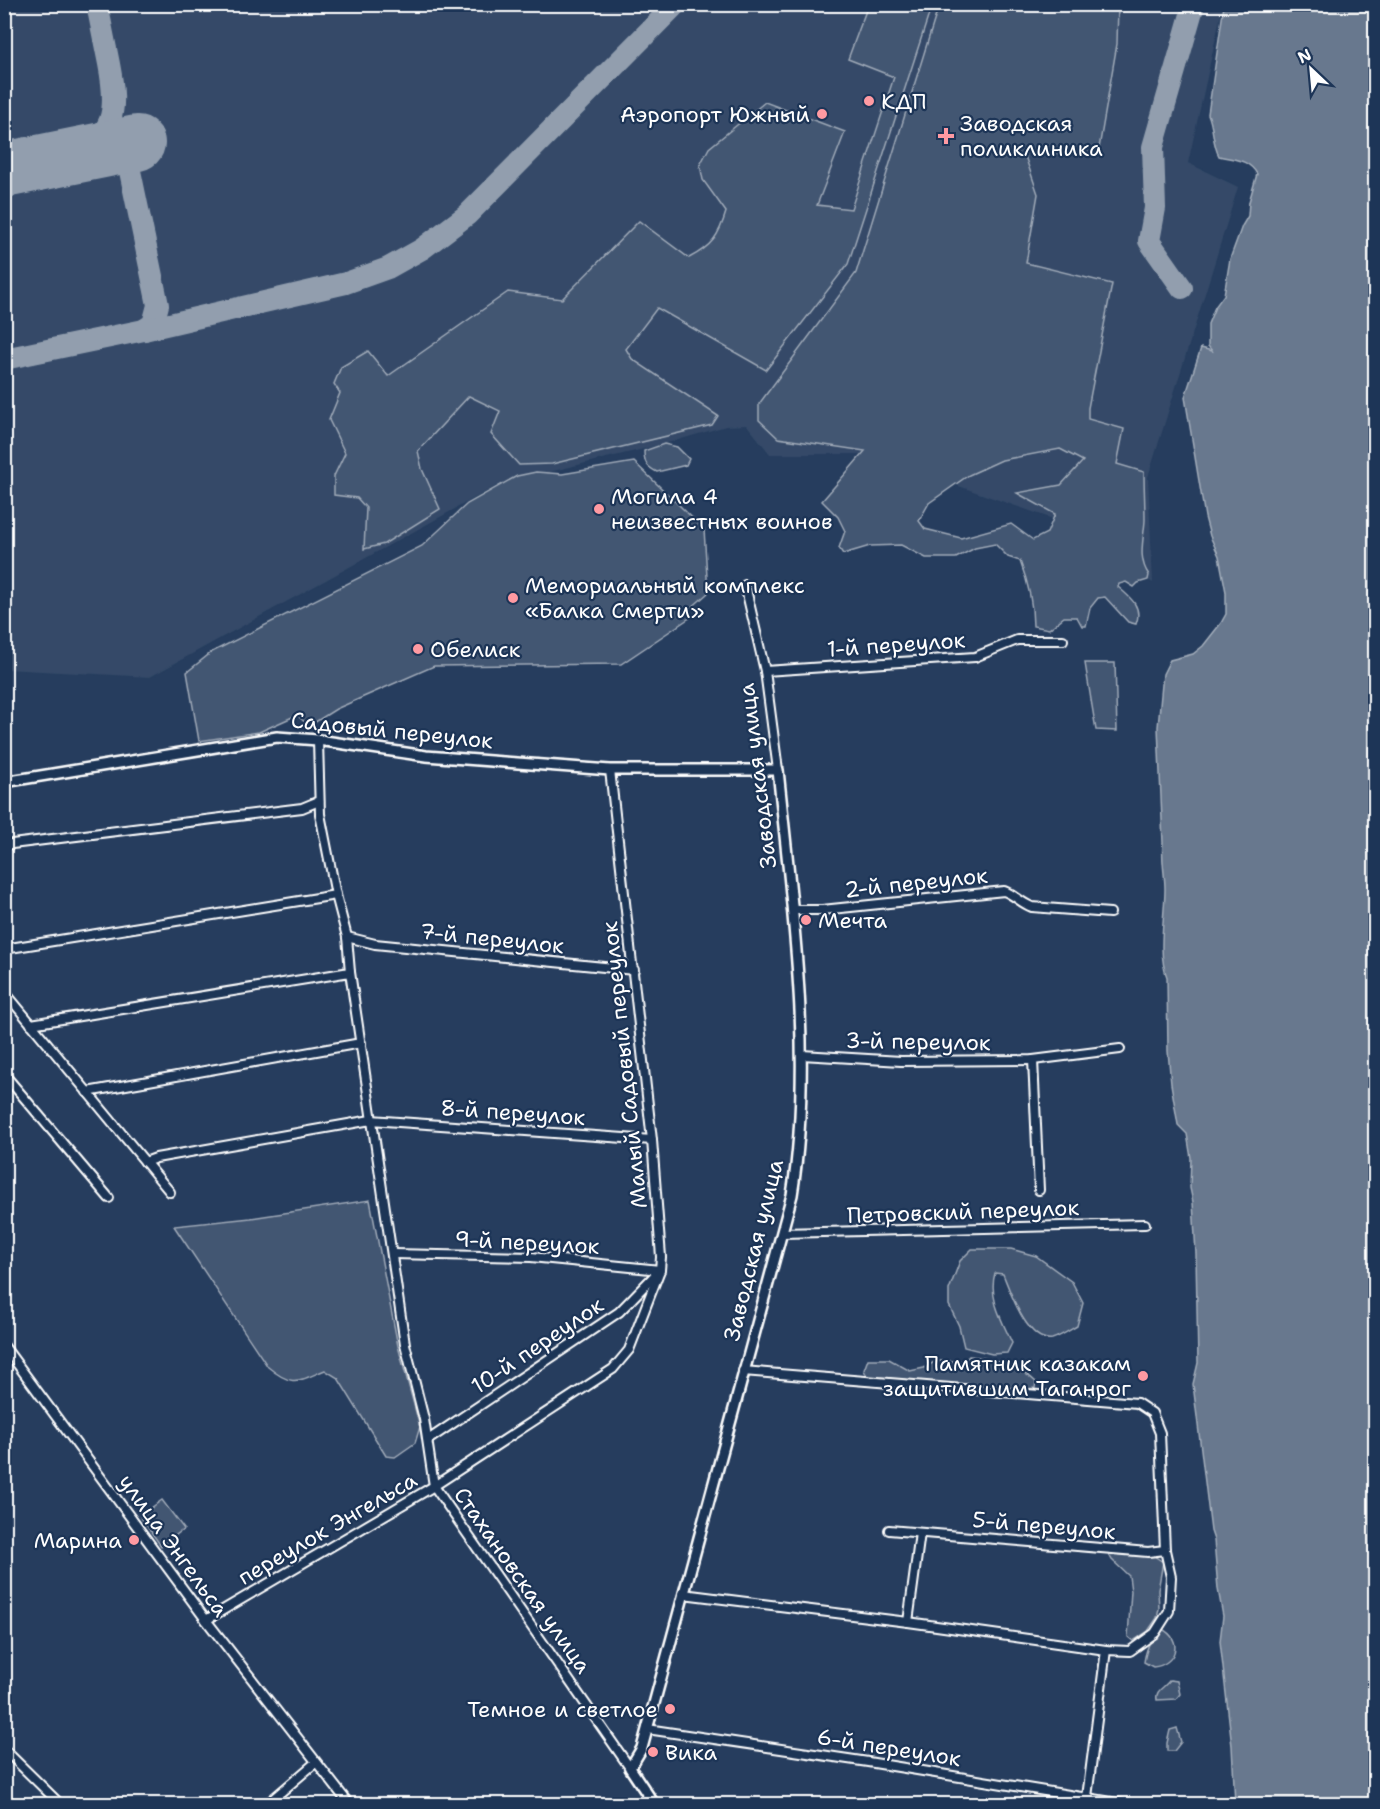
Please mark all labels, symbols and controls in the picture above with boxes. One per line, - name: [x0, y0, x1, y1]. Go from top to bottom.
- north arrow: [1281, 39, 1341, 99]
- text: N: [1294, 44, 1315, 68]
- place label: КДП: [881, 87, 927, 116]
- marker: КДП: [862, 94, 876, 108]
- place label: Аэропорт Южный: [620, 100, 810, 129]
- marker: Аэропорт Южный: [815, 107, 829, 121]
- place label: Заводская поликлиника: [960, 109, 1103, 163]
- marker: Заводская поликлиника: [937, 127, 955, 145]
- place label: Могила 4 неизвестных воинов: [611, 482, 833, 536]
- marker: Могила 4 неизвестных воинов: [592, 502, 606, 516]
- place label: Мемориальный комплекс «Балка Смерти»: [525, 571, 805, 625]
- marker: Мемориальный комплекс «Балка Смерти»: [506, 591, 520, 605]
- street label: 1-й переулок: [826, 625, 966, 664]
- place label: Обелиск: [430, 635, 521, 664]
- marker: Обелиск: [411, 642, 425, 656]
- street label: Заводская улица: [732, 681, 783, 870]
- street label: Садовый переулок: [289, 705, 495, 756]
- street label: 2-й переулок: [843, 861, 989, 904]
- place label: Мечта: [818, 906, 888, 935]
- marker: Мечта: [799, 913, 813, 927]
- street label: 7-й переулок: [419, 917, 566, 961]
- street label: Малый Садовый переулок: [595, 920, 654, 1210]
- street label: 3-й переулок: [845, 1026, 991, 1057]
- street label: 8-й переулок: [440, 1093, 587, 1132]
- street label: Заводская улица: [717, 1156, 790, 1344]
- street label: Петровский переулок: [846, 1193, 1080, 1230]
- street label: 9-й переулок: [454, 1224, 600, 1261]
- street label: 10-й переулок: [465, 1290, 609, 1400]
- place label: Памятник казакам защитившим Таганрог: [883, 1349, 1131, 1403]
- marker: Памятник казакам защитившим Таганрог: [1136, 1369, 1150, 1383]
- street label: переулок Энгельса: [232, 1465, 422, 1592]
- street label: улица Энгельса: [112, 1468, 235, 1623]
- street label: Стахановская улица: [447, 1481, 598, 1679]
- street label: 5-й переулок: [971, 1505, 1117, 1546]
- place label: Марина: [34, 1526, 122, 1555]
- marker: Марина: [127, 1533, 141, 1547]
- place label: Темное и светлое: [467, 1695, 658, 1724]
- marker: Темное и светлое: [663, 1702, 677, 1716]
- street label: 6-й переулок: [815, 1722, 963, 1773]
- place label: Вика: [665, 1738, 718, 1767]
- marker: Вика: [646, 1745, 660, 1759]

